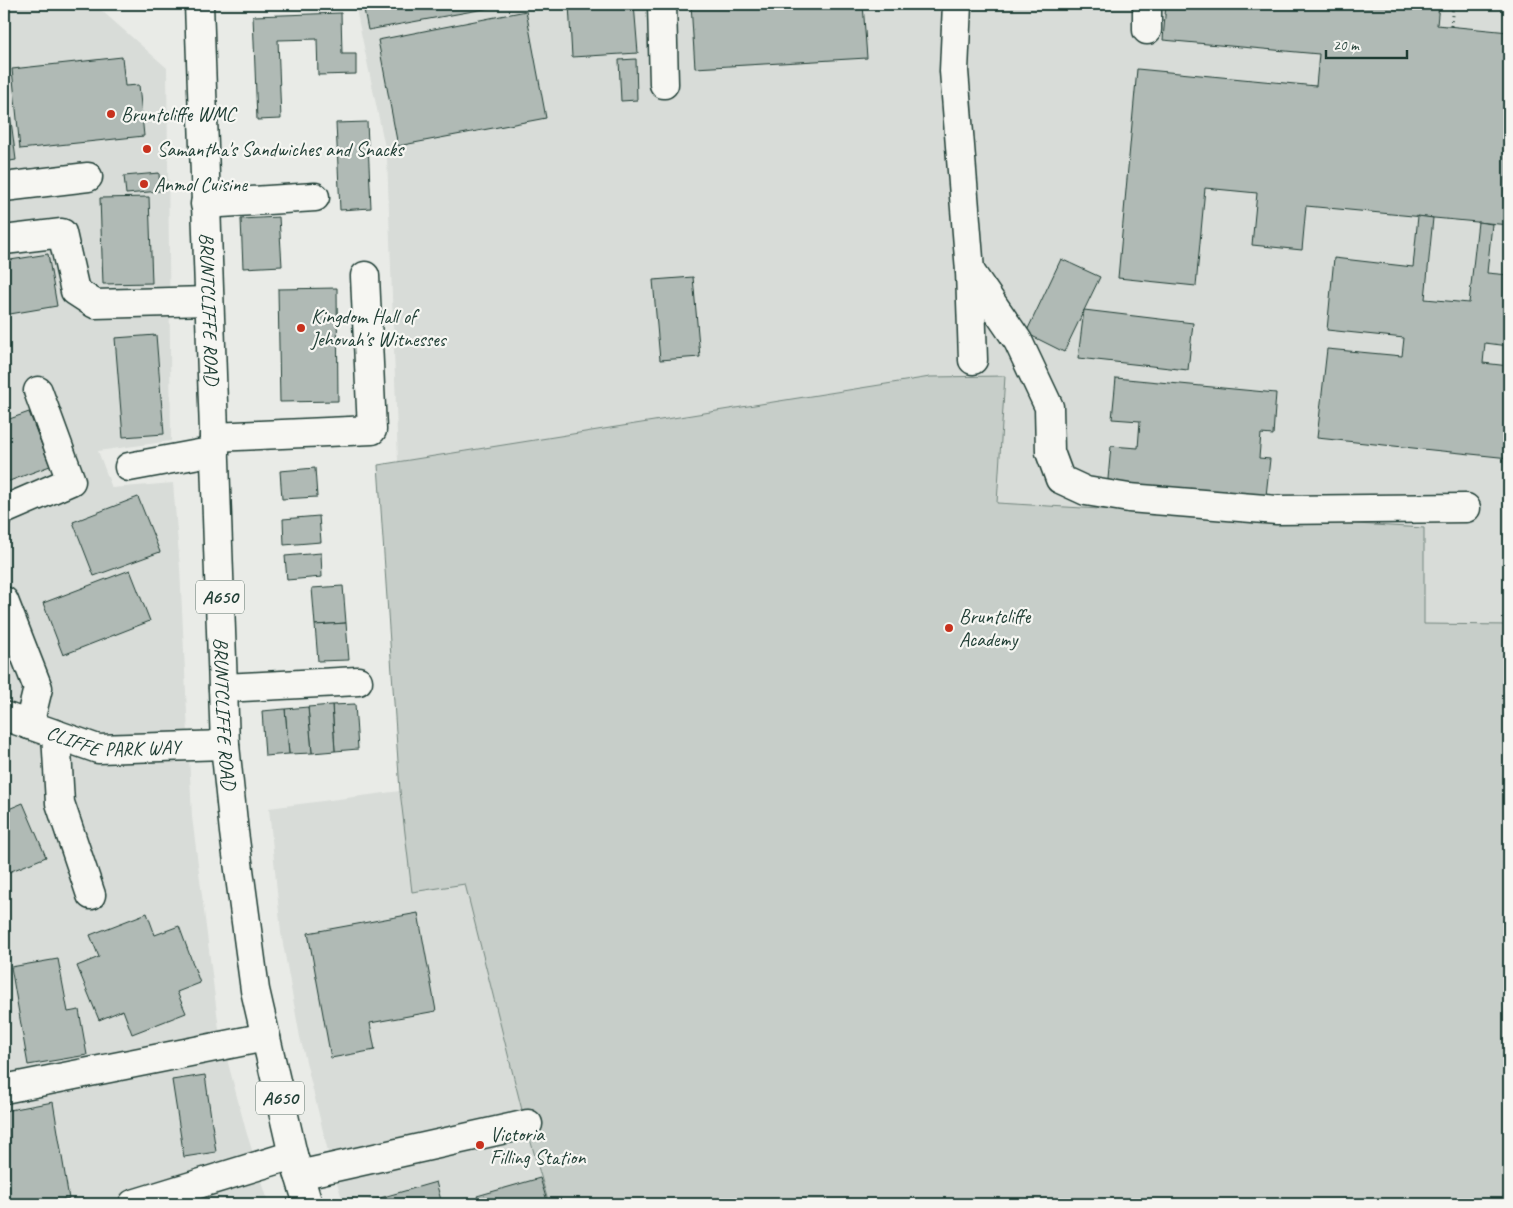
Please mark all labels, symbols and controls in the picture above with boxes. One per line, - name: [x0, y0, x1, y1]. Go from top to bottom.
- scale bar: [1326, 28, 1407, 60]
- text: 20 m: [1333, 36, 1360, 55]
- place label: Bruntcliffe WMC: [121, 102, 238, 127]
- marker: Bruntcliffe WMC: [105, 108, 117, 120]
- place label: Samantha's Sandwiches and Snacks: [157, 137, 405, 162]
- marker: Samantha's Sandwiches and Snacks: [141, 143, 153, 155]
- place label: Anmol Cuisine: [154, 172, 248, 197]
- marker: Anmol Cuisine: [138, 178, 150, 190]
- street label: BRUNTCLIFFE ROAD: [195, 232, 225, 387]
- place label: Kingdom Hall of Jehovah's Witnesses: [310, 304, 448, 352]
- marker: Kingdom Hall of Jehovah's Witnesses: [295, 322, 307, 334]
- road number: A650: [196, 580, 244, 614]
- place label: Bruntcliffe Academy: [959, 604, 1032, 652]
- marker: Bruntcliffe Academy: [943, 622, 955, 634]
- street label: BRUNTCLIFFE ROAD: [209, 637, 242, 792]
- street label: CLIFFE PARK WAY: [43, 719, 184, 762]
- road number: A650: [256, 1082, 304, 1114]
- place label: Victoria Filling Station: [490, 1122, 586, 1170]
- marker: Victoria Filling Station: [474, 1139, 486, 1151]

